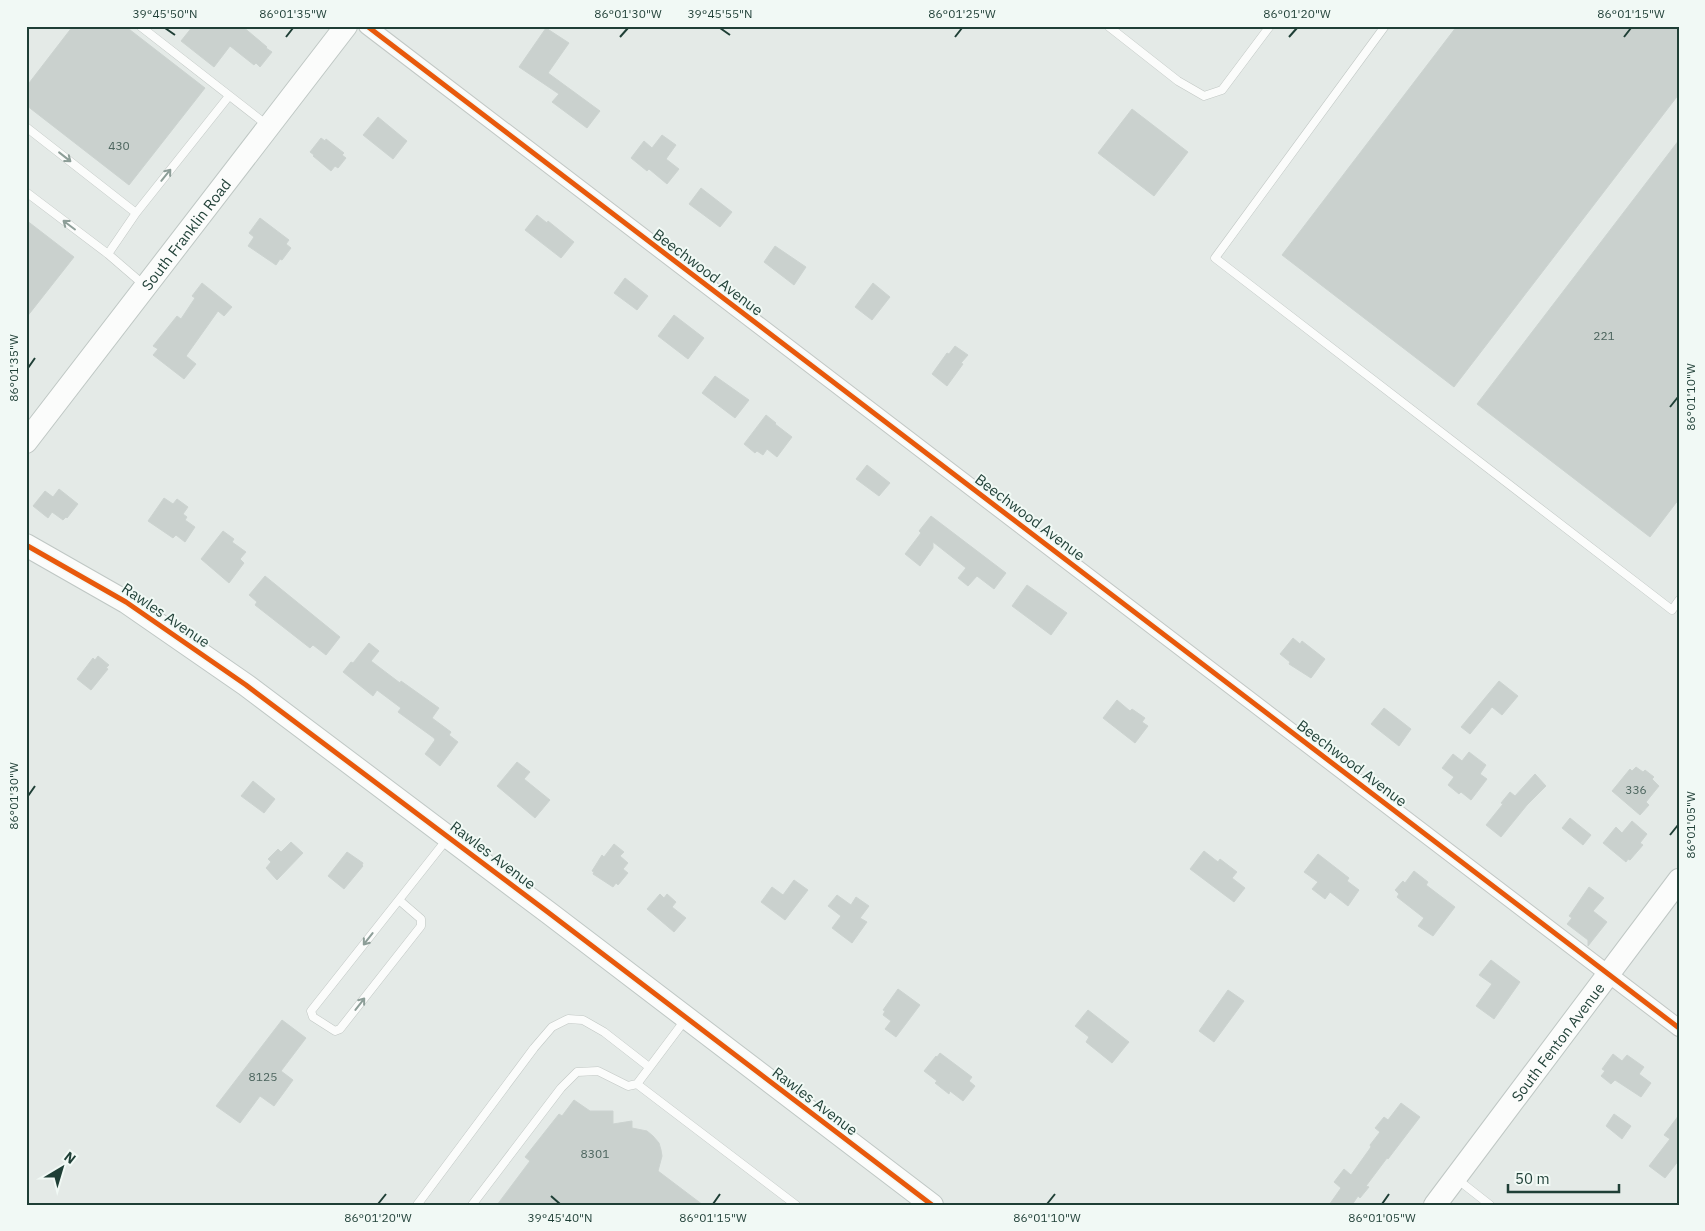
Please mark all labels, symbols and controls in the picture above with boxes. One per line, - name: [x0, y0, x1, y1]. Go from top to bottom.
- text: 39°45'50"N: [132, 6, 198, 21]
- text: 86°01'35"W: [259, 6, 327, 21]
- text: 86°01'30"W: [594, 6, 662, 21]
- text: 39°45'55"N: [687, 6, 753, 21]
- text: 86°01'25"W: [928, 6, 996, 21]
- text: 86°01'20"W: [1263, 6, 1331, 21]
- text: 86°01'15"W: [1597, 6, 1665, 21]
- house number: 430: [108, 138, 130, 153]
- one-way arrow: [58, 152, 71, 163]
- one-way arrow: [161, 169, 172, 182]
- street label: South Franklin Road: [137, 175, 235, 294]
- one-way arrow: [63, 219, 76, 230]
- street label: Beechwood Avenue: [649, 224, 767, 320]
- house number: 221: [1593, 328, 1615, 343]
- text: 86°01'35"W: [6, 334, 21, 402]
- text: 86°01'10"W: [1683, 363, 1698, 431]
- street label: Beechwood Avenue: [971, 469, 1089, 565]
- street label: Rawles Avenue: [118, 579, 214, 651]
- street label: Beechwood Avenue: [1293, 715, 1411, 811]
- text: 86°01'30"W: [6, 762, 21, 830]
- house number: 336: [1625, 782, 1647, 797]
- text: 86°01'05"W: [1683, 791, 1698, 859]
- street label: Rawles Avenue: [446, 817, 540, 893]
- one-way arrow: [363, 932, 374, 945]
- street label: South Fenton Avenue: [1507, 979, 1608, 1105]
- one-way arrow: [355, 998, 366, 1011]
- street label: Rawles Avenue: [768, 1063, 862, 1139]
- house number: 8125: [249, 1069, 277, 1084]
- north arrow: [38, 1144, 88, 1194]
- house number: 8301: [581, 1146, 609, 1161]
- text: N: [60, 1148, 80, 1168]
- scale bar: [1508, 1161, 1619, 1193]
- text: 50 m: [1515, 1169, 1550, 1188]
- text: 86°01'20"W: [344, 1210, 412, 1225]
- text: 39°45'40"N: [527, 1210, 593, 1225]
- text: 86°01'15"W: [679, 1210, 747, 1225]
- text: 86°01'10"W: [1013, 1210, 1081, 1225]
- text: 86°01'05"W: [1348, 1210, 1416, 1225]

